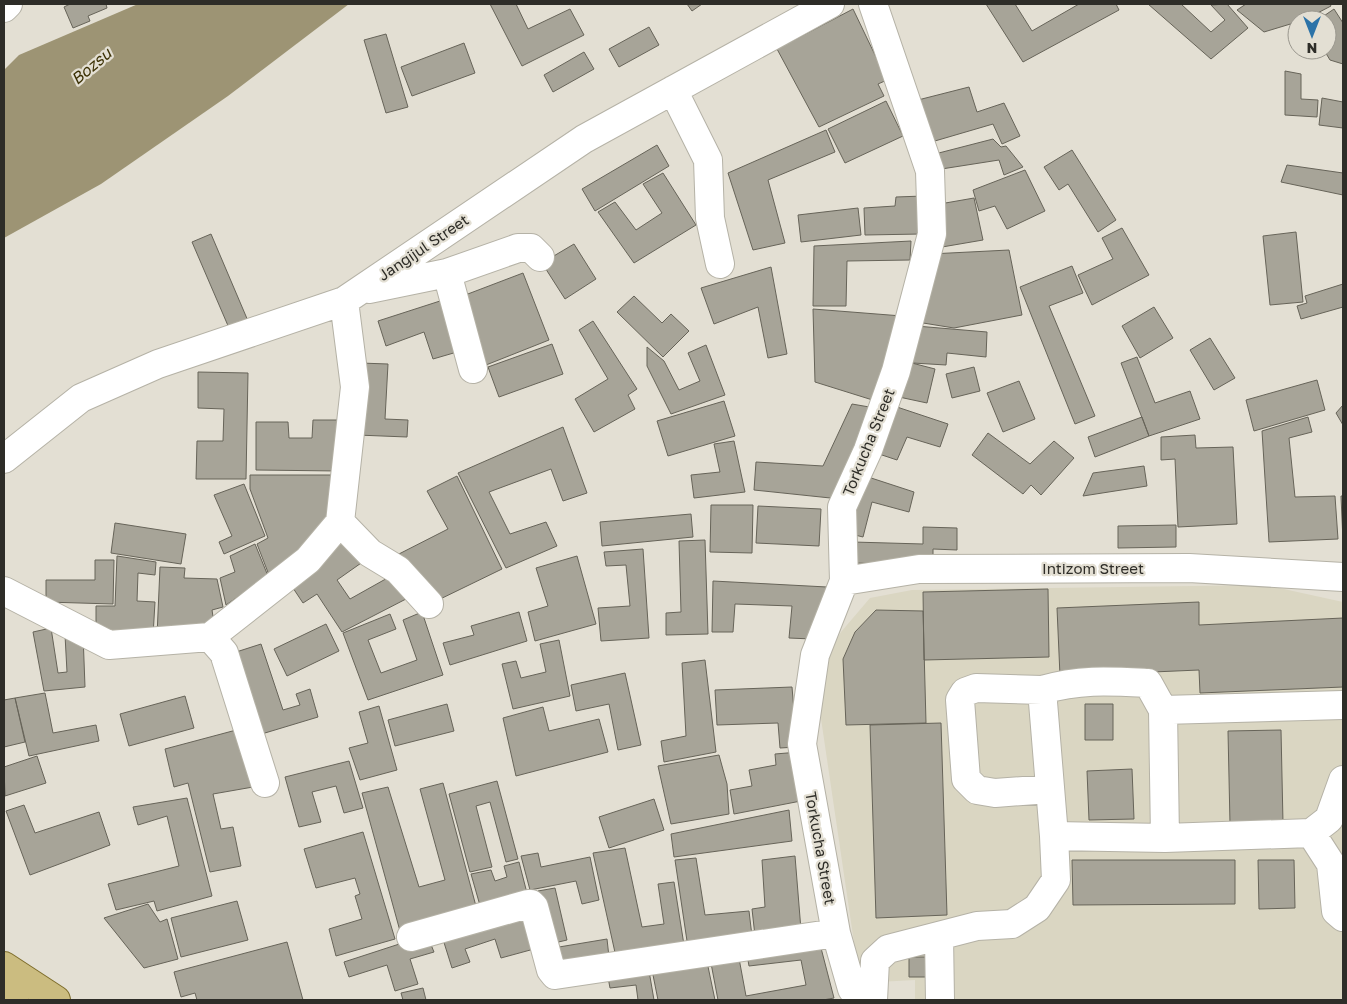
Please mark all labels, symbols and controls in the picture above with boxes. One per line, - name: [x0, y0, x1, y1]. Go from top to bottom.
- north arrow: [1287, 10, 1337, 60]
- text: N: [1307, 40, 1317, 57]
- water label: Bozsu: [67, 43, 116, 89]
- street label: Jangijul Street: [374, 210, 472, 284]
- street label: Torkucha Street: [838, 386, 898, 498]
- street label: Intizom Street: [1042, 559, 1144, 577]
- street label: Torkucha Street: [802, 790, 840, 906]

